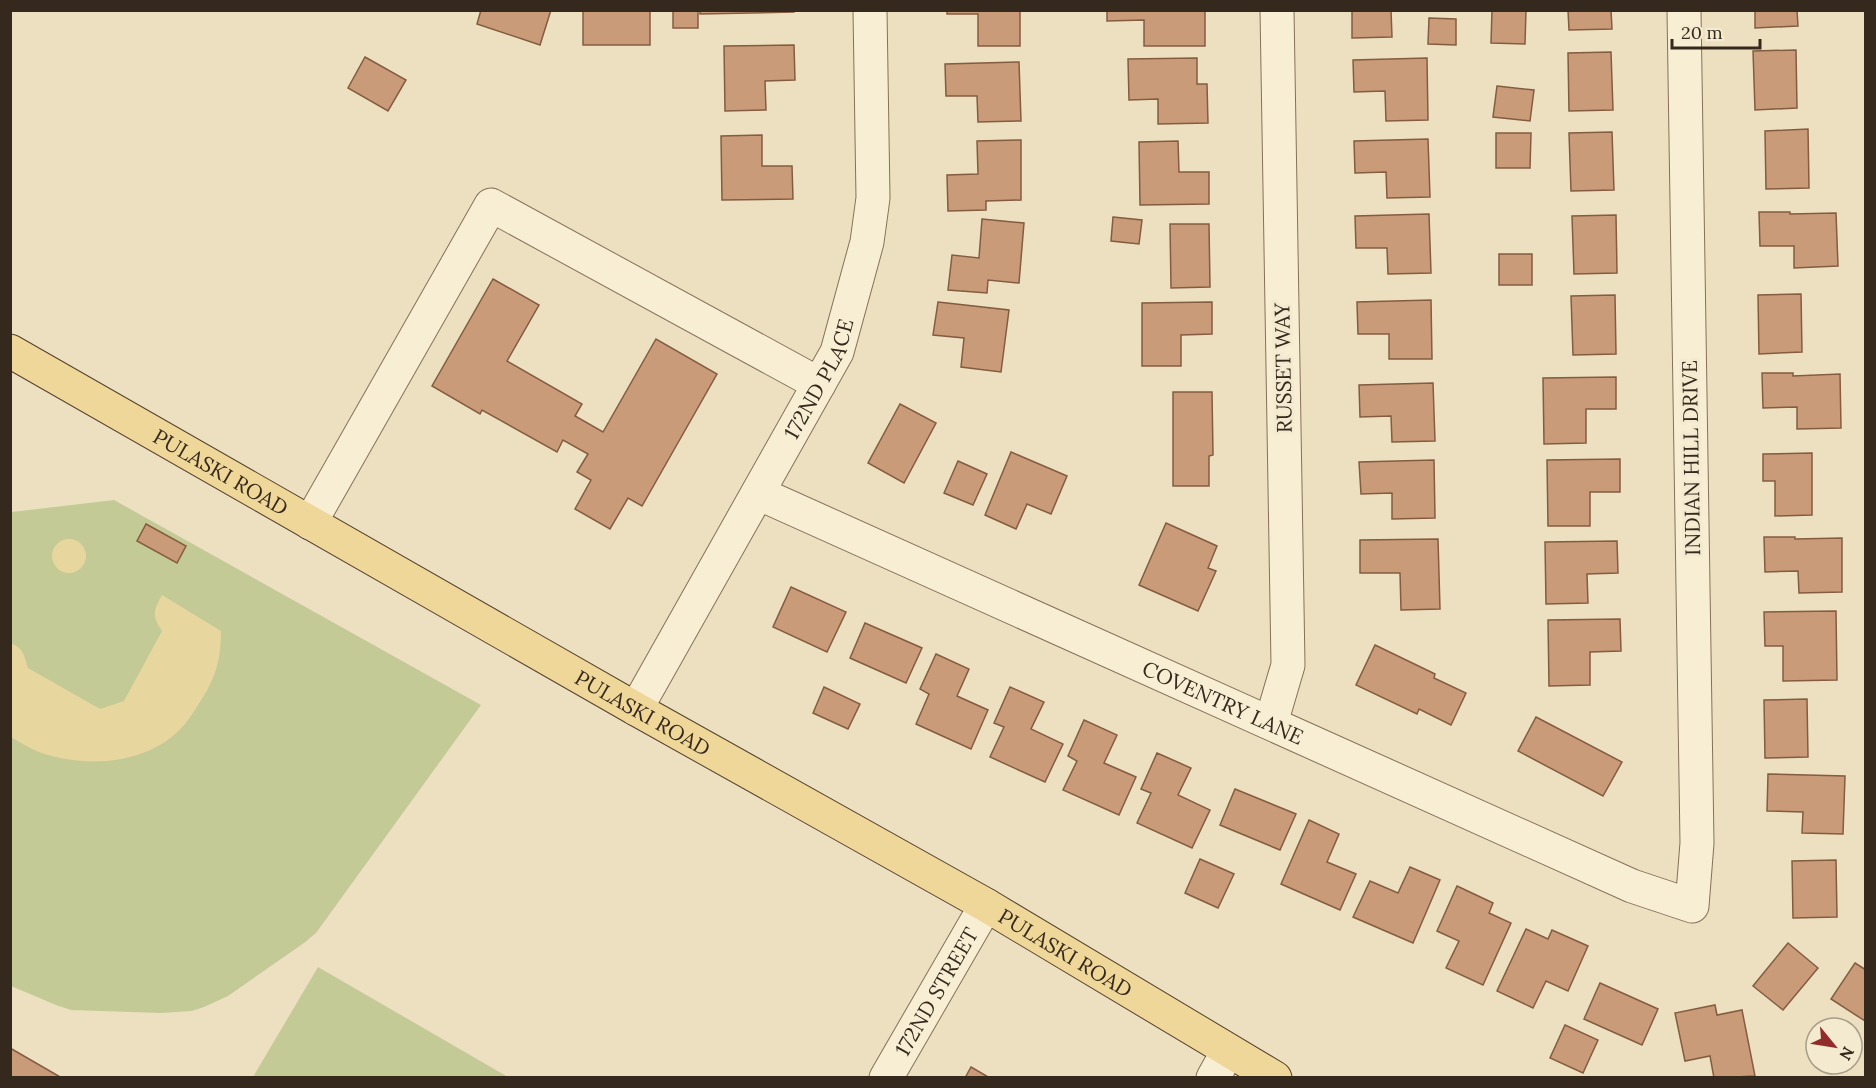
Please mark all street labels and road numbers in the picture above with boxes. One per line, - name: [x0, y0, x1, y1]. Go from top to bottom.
- street label: RUSSET WAY: [1268, 302, 1298, 433]
- street label: 172ND PLACE: [777, 315, 859, 444]
- street label: INDIAN HILL DRIVE: [1676, 360, 1706, 556]
- street label: PULASKI ROAD: [149, 422, 293, 521]
- street label: COVENTRY LANE: [1138, 654, 1308, 750]
- street label: PULASKI ROAD: [570, 664, 716, 762]
- street label: PULASKI ROAD: [994, 902, 1137, 1003]
- street label: 172ND STREET: [888, 922, 984, 1061]

